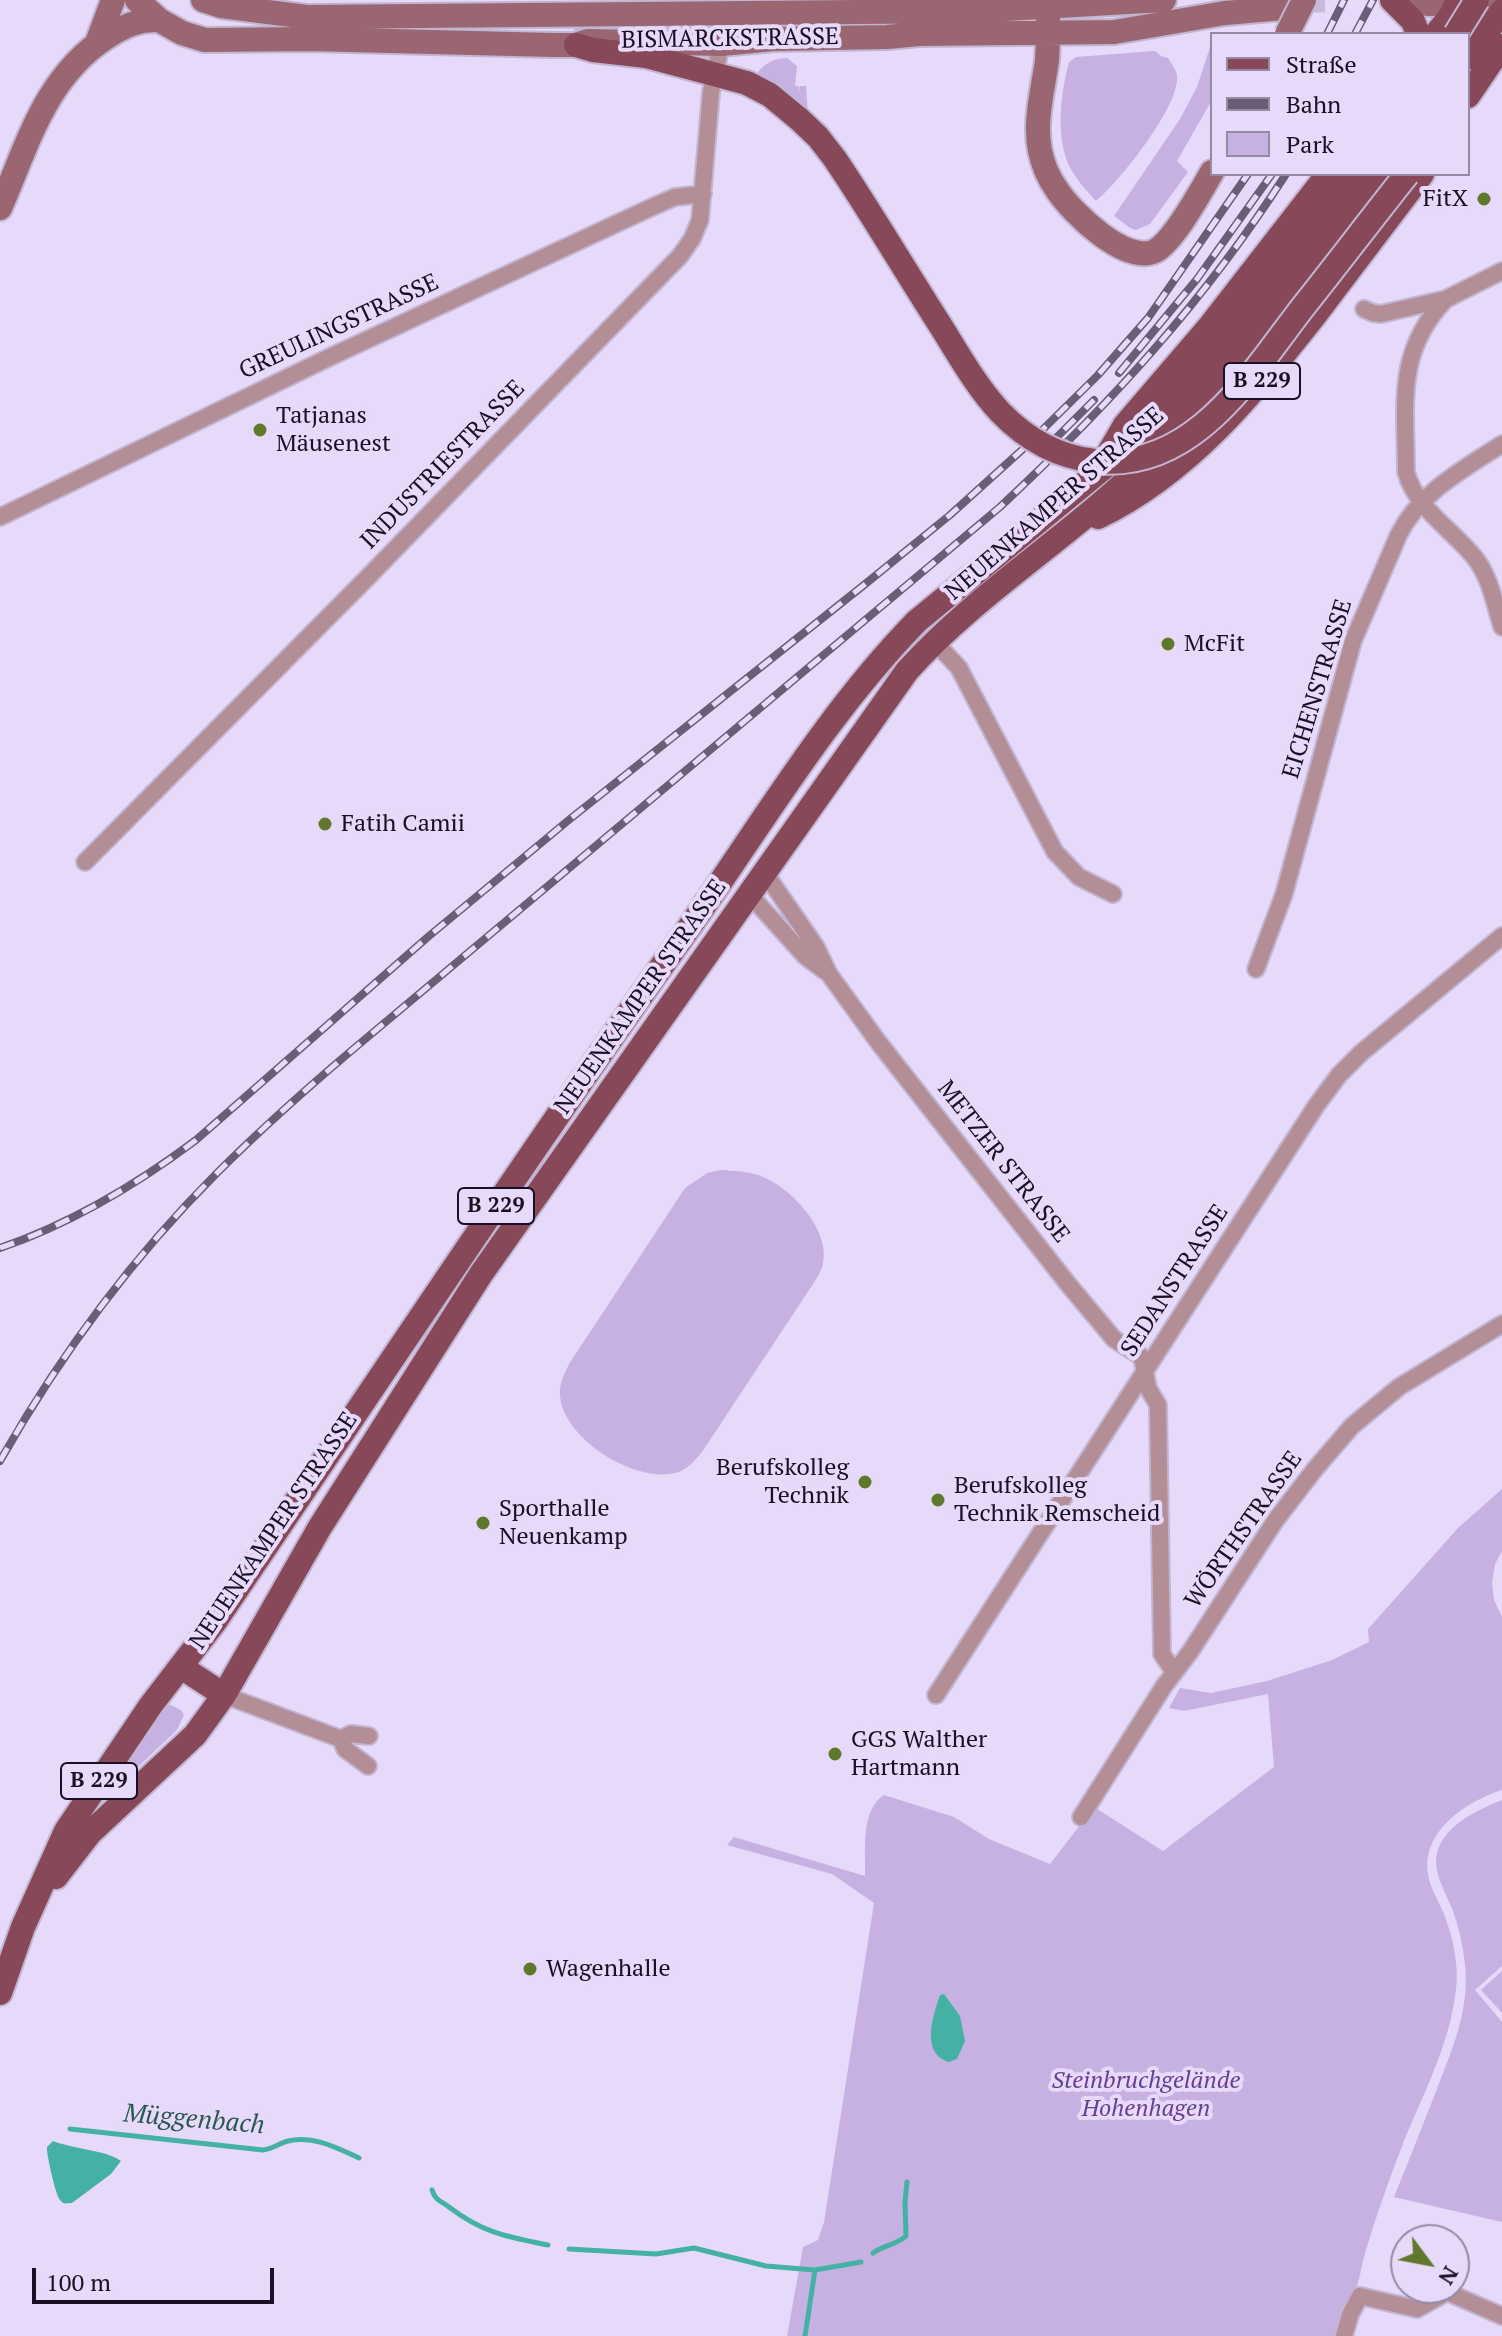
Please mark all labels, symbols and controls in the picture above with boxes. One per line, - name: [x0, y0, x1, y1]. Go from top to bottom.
- street label: BISMARCKSTRASSE: [621, 23, 839, 55]
- legend: [1210, 32, 1470, 176]
- text: Straße: [1286, 48, 1357, 80]
- text: Bahn: [1286, 88, 1341, 120]
- text: Park: [1286, 128, 1334, 160]
- place label: FitX: [1423, 185, 1468, 213]
- marker: FitX: [1475, 190, 1493, 208]
- street label: GREULINGSTRASSE: [235, 268, 443, 386]
- road number: B 229: [1224, 363, 1300, 399]
- street label: INDUSTRIESTRASSE: [355, 375, 531, 555]
- street label: NEUENKAMPER STRASSE: [940, 401, 1170, 607]
- place label: Tatjanas Mäusenest: [276, 402, 391, 458]
- marker: Tatjanas Mäusenest: [251, 421, 269, 439]
- street label: EICHENSTRASSE: [1277, 596, 1359, 782]
- place label: McFit: [1184, 630, 1245, 658]
- marker: McFit: [1159, 635, 1177, 653]
- place label: Fatih Camii: [341, 810, 465, 838]
- marker: Fatih Camii: [316, 815, 334, 833]
- street label: NEUENKAMPER STRASSE: [549, 874, 733, 1120]
- street label: METZER STRASSE: [931, 1075, 1075, 1249]
- road number: B 229: [458, 1188, 534, 1224]
- street label: SEDANSTRASSE: [1115, 1200, 1235, 1362]
- street label: NEUENKAMPER STRASSE: [184, 1407, 364, 1655]
- street label: WÖRTHSTRASSE: [1179, 1446, 1309, 1614]
- place label: Berufskolleg Technik: [716, 1454, 849, 1510]
- place label: Berufskolleg Technik Remscheid: [954, 1472, 1160, 1528]
- marker: Berufskolleg Technik: [856, 1473, 874, 1491]
- marker: Berufskolleg Technik Remscheid: [929, 1491, 947, 1509]
- place label: Sporthalle Neuenkamp: [499, 1495, 628, 1551]
- marker: Sporthalle Neuenkamp: [474, 1514, 492, 1532]
- place label: GGS Walther Hartmann: [851, 1726, 987, 1782]
- marker: GGS Walther Hartmann: [826, 1745, 844, 1763]
- road number: B 229: [61, 1763, 137, 1799]
- place label: Wagenhalle: [546, 1955, 671, 1983]
- marker: Wagenhalle: [521, 1960, 539, 1978]
- park label: Steinbruchgelände Hohenhagen: [1052, 2067, 1240, 2123]
- water label: Müggenbach: [122, 2098, 266, 2142]
- north arrow: [1390, 2224, 1470, 2304]
- scale bar: [36, 2252, 278, 2302]
- text: N: [1432, 2261, 1466, 2291]
- text: 100 m: [46, 2266, 111, 2298]

